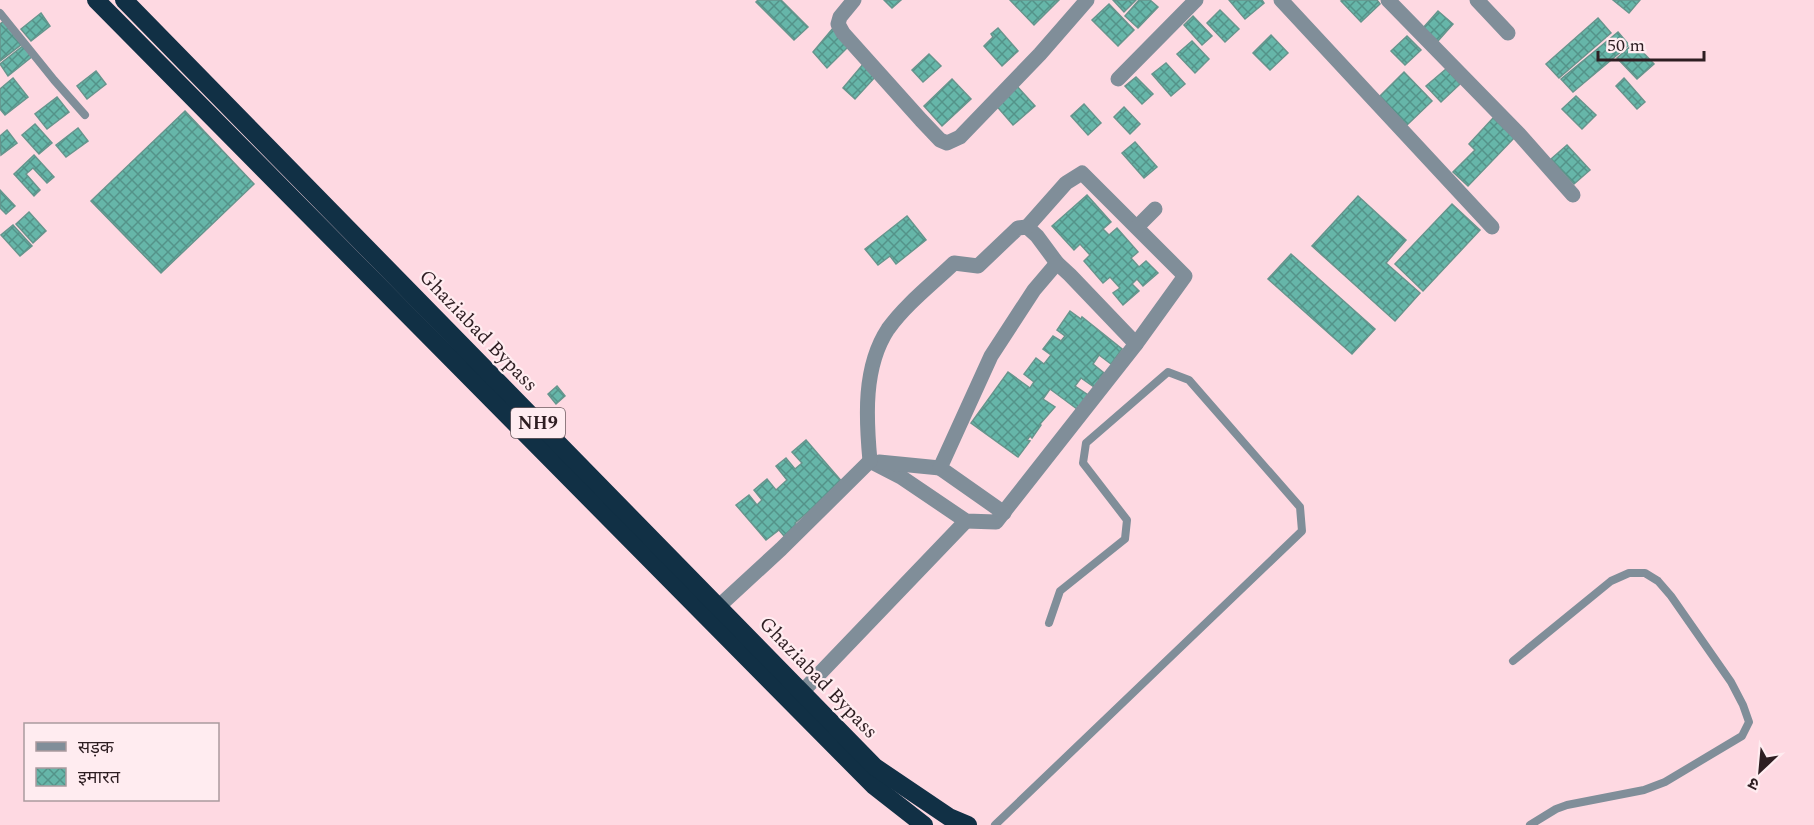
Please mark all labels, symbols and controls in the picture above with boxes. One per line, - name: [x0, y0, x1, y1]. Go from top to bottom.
- scale bar: [1598, 24, 1704, 62]
- text: 50 m: [1607, 32, 1645, 59]
- street label: Ghaziabad Bypass: [412, 263, 545, 399]
- road number: NH9: [511, 408, 565, 438]
- street label: Ghaziabad Bypass: [752, 610, 885, 746]
- legend: [24, 723, 219, 801]
- text: सड़क: [78, 734, 115, 761]
- north arrow: [1730, 741, 1790, 801]
- text: इमारत: [78, 764, 121, 791]
- text: उ: [1744, 770, 1763, 796]

